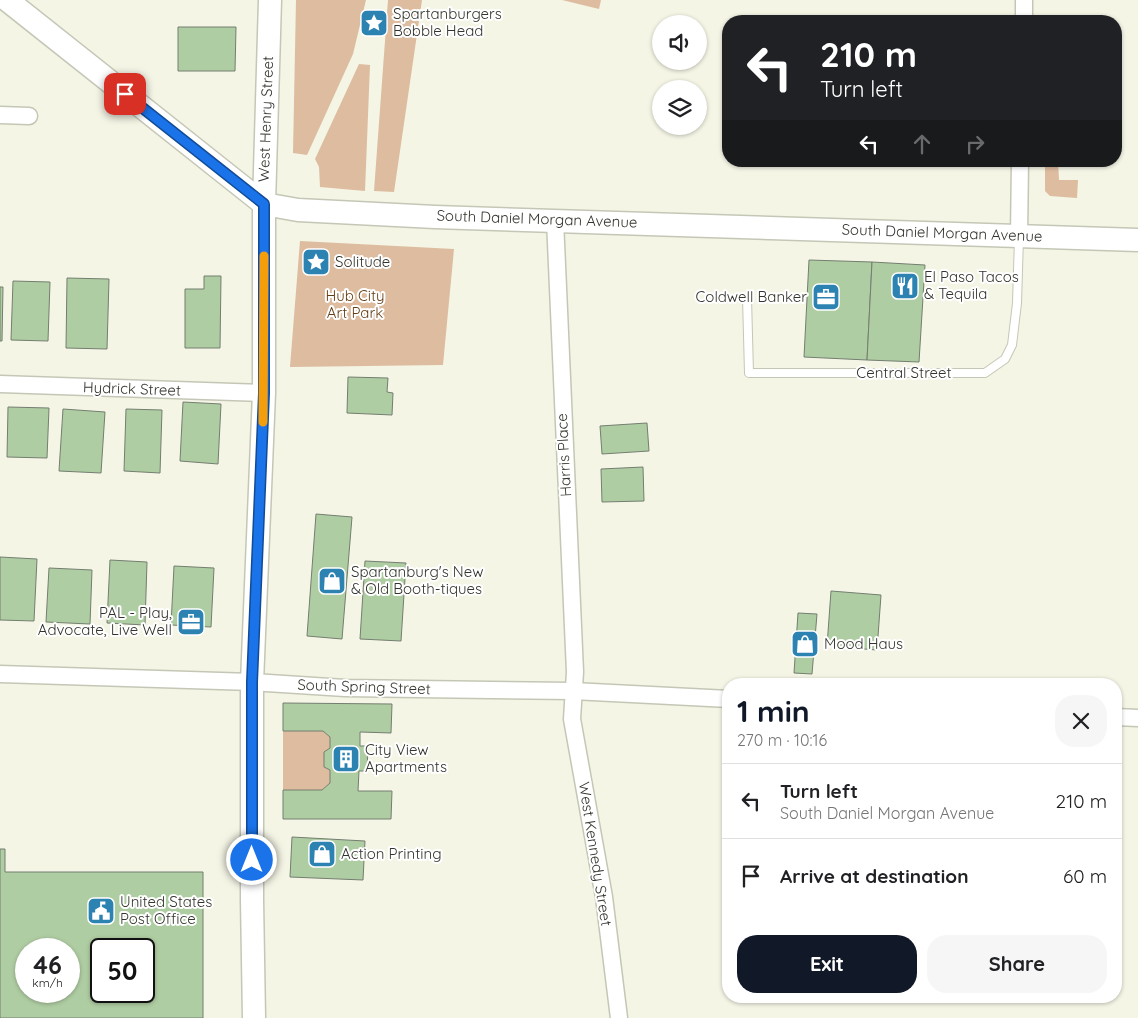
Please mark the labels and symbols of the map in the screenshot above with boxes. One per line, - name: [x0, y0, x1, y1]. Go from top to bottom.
- place label: Spartanburgers Bobble Head: [393, 4, 502, 40]
- place icon: Spartanburgers Bobble Head: [359, 8, 389, 38]
- street label: West Henry Street: [254, 56, 277, 182]
- pin: [104, 73, 146, 115]
- street label: South Daniel Morgan Avenue: [436, 205, 638, 232]
- street label: South Daniel Morgan Avenue: [841, 219, 1043, 246]
- place icon: Solitude: [301, 247, 331, 277]
- place label: Solitude: [335, 252, 390, 271]
- place label: El Paso Tacos & Tequila: [924, 267, 1019, 303]
- restaurant icon: El Paso Tacos & Tequila: [890, 271, 920, 301]
- office icon: Coldwell Banker: [811, 282, 841, 312]
- park label: Hub City Art Park: [325, 286, 385, 322]
- place label: Coldwell Banker: [696, 287, 807, 306]
- street label: Central Street: [856, 363, 952, 382]
- street label: Hydrick Street: [83, 377, 181, 400]
- street label: Harris Place: [552, 413, 575, 497]
- place label: Spartanburg's New & Old Booth-tiques: [351, 562, 483, 598]
- shop icon: Spartanburg's New & Old Booth-tiques: [317, 566, 347, 596]
- place label: PAL - Play, Advocate, Live Well: [38, 603, 172, 639]
- office icon: PAL - Play, Advocate, Live Well: [176, 607, 206, 637]
- shop icon: Mood Haus: [790, 629, 820, 659]
- place label: Mood Haus: [824, 634, 903, 653]
- street label: South Spring Street: [297, 675, 431, 698]
- place label: City View Apartments: [365, 740, 447, 776]
- building icon: City View Apartments: [331, 744, 361, 774]
- street label: West Kennedy Street: [575, 780, 616, 927]
- position arrow: [225, 833, 277, 885]
- shop icon: Action Printing: [307, 839, 337, 869]
- place label: Action Printing: [341, 844, 442, 863]
- place label: United States Post Office: [120, 892, 212, 928]
- public building icon: United States Post Office: [86, 896, 116, 926]
- speed limit sign: 50: [90, 938, 155, 1003]

